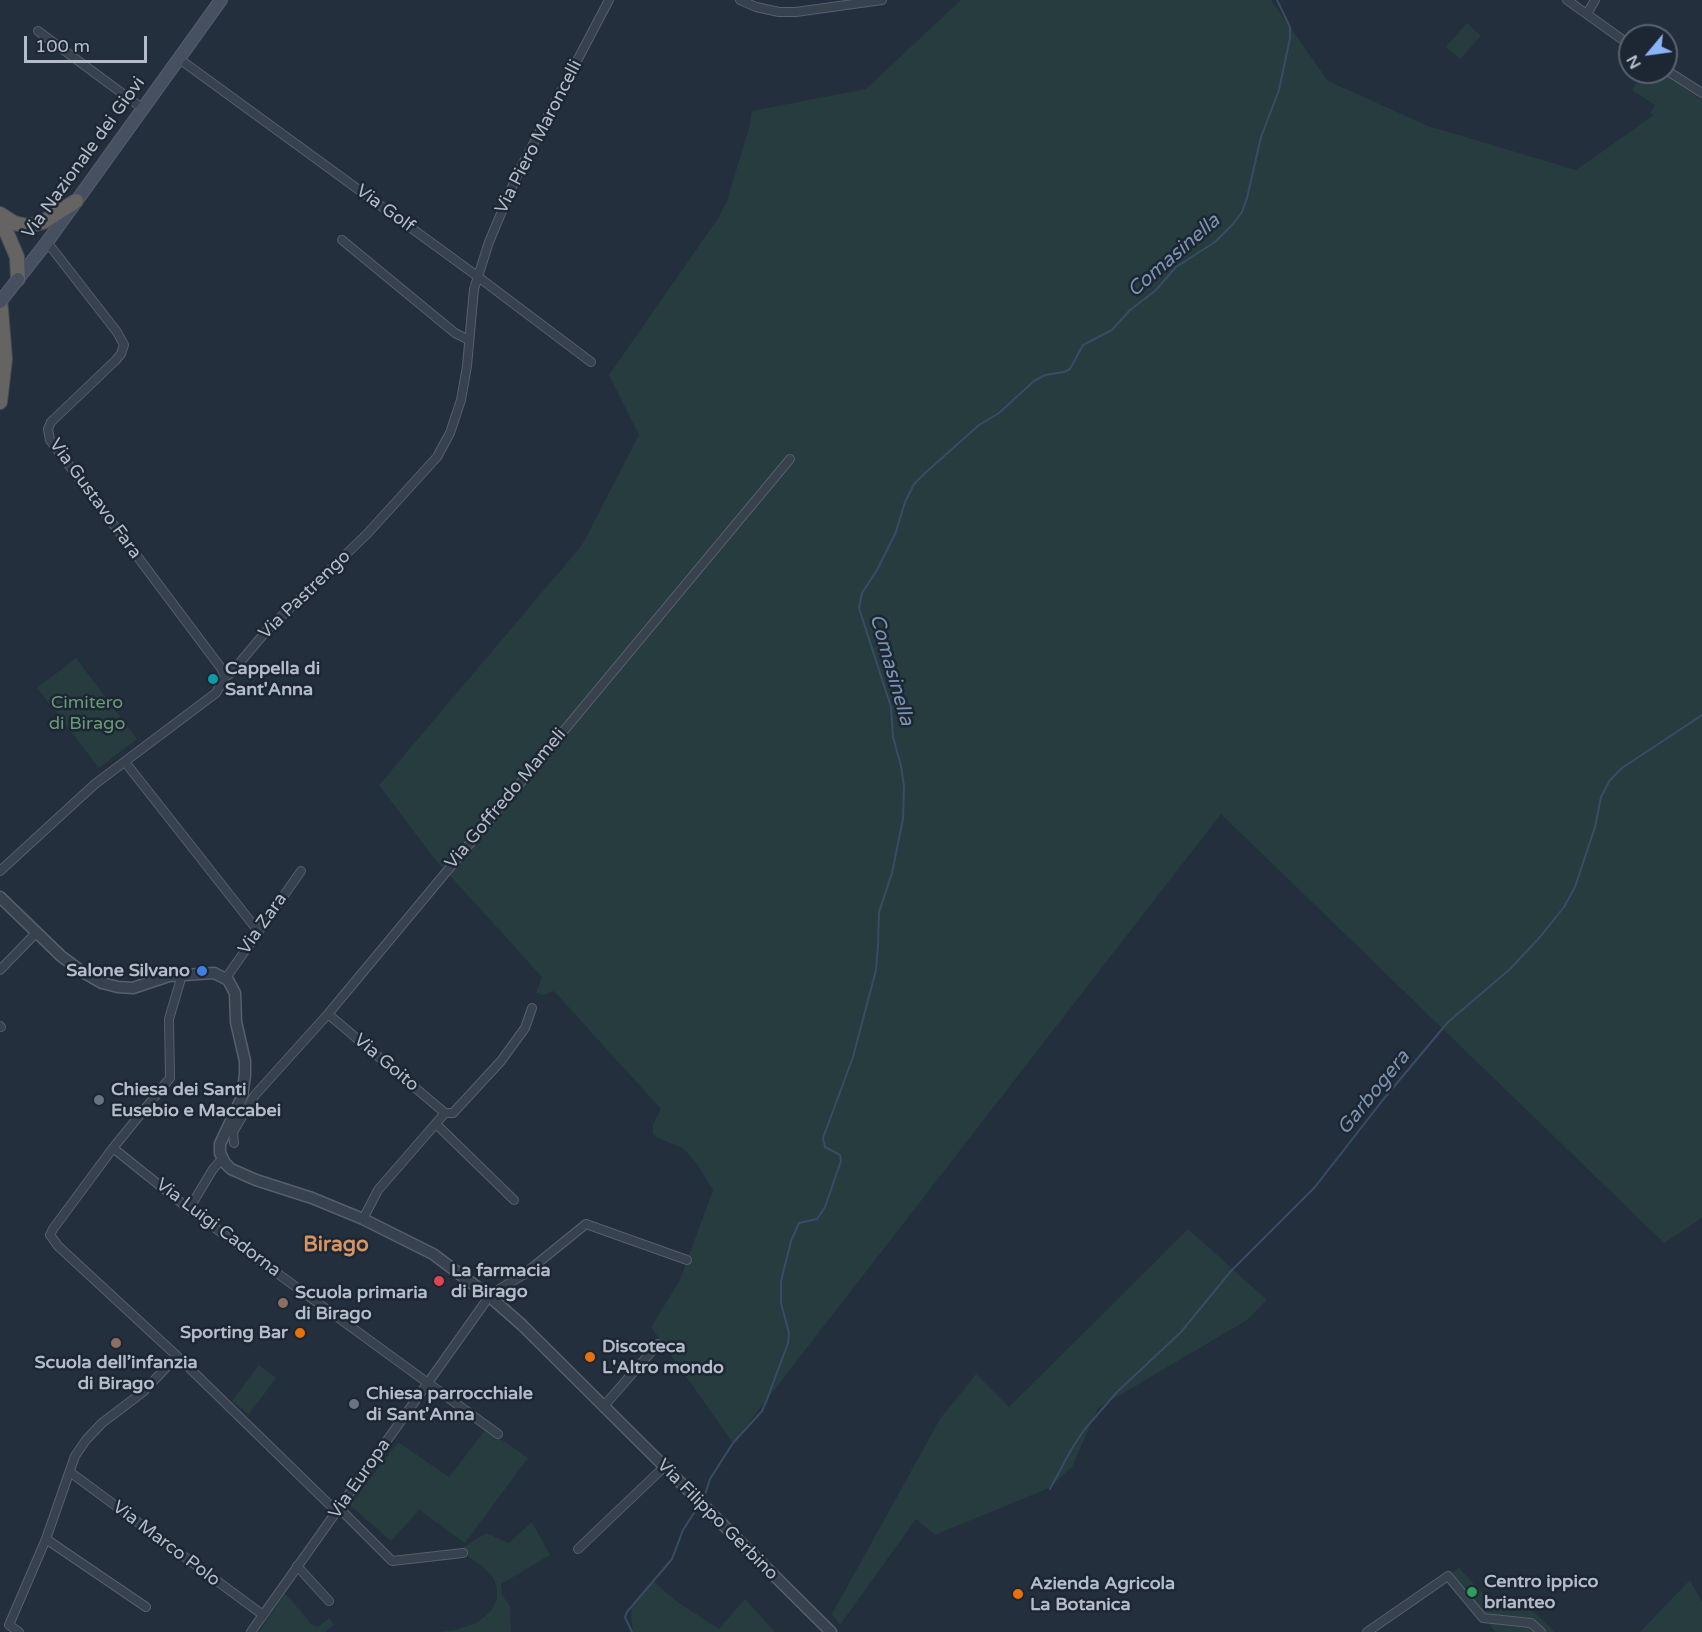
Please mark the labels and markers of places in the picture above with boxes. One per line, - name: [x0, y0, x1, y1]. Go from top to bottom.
- place label: Cappella di Sant'Anna: [225, 658, 320, 700]
- marker: Cappella di Sant'Anna: [206, 672, 220, 686]
- place label: Salone Silvano: [66, 960, 190, 982]
- marker: Salone Silvano: [195, 964, 209, 978]
- place label: Chiesa dei Santi Eusebio e Maccabei: [111, 1079, 281, 1122]
- marker: Chiesa dei Santi Eusebio e Maccabei: [92, 1093, 106, 1107]
- place label: La farmacia di Birago: [451, 1260, 551, 1302]
- marker: La farmacia di Birago: [432, 1274, 446, 1288]
- place label: Scuola primaria di Birago: [295, 1282, 428, 1324]
- marker: Scuola primaria di Birago: [276, 1296, 290, 1310]
- place label: Sporting Bar: [180, 1322, 288, 1344]
- marker: Sporting Bar: [293, 1326, 307, 1340]
- marker: Scuola dell’infanzia di Birago: [109, 1336, 123, 1350]
- place label: Discoteca L'Altro mondo: [602, 1336, 724, 1378]
- marker: Discoteca L'Altro mondo: [583, 1350, 597, 1364]
- place label: Scuola dell’infanzia di Birago: [34, 1352, 198, 1394]
- place label: Chiesa parrocchiale di Sant'Anna: [366, 1383, 533, 1426]
- marker: Chiesa parrocchiale di Sant'Anna: [347, 1397, 361, 1411]
- place label: Centro ippico brianteo: [1484, 1571, 1598, 1614]
- place label: Azienda Agricola La Botanica: [1030, 1573, 1175, 1616]
- marker: Centro ippico brianteo: [1465, 1585, 1479, 1599]
- marker: Azienda Agricola La Botanica: [1011, 1587, 1025, 1601]

